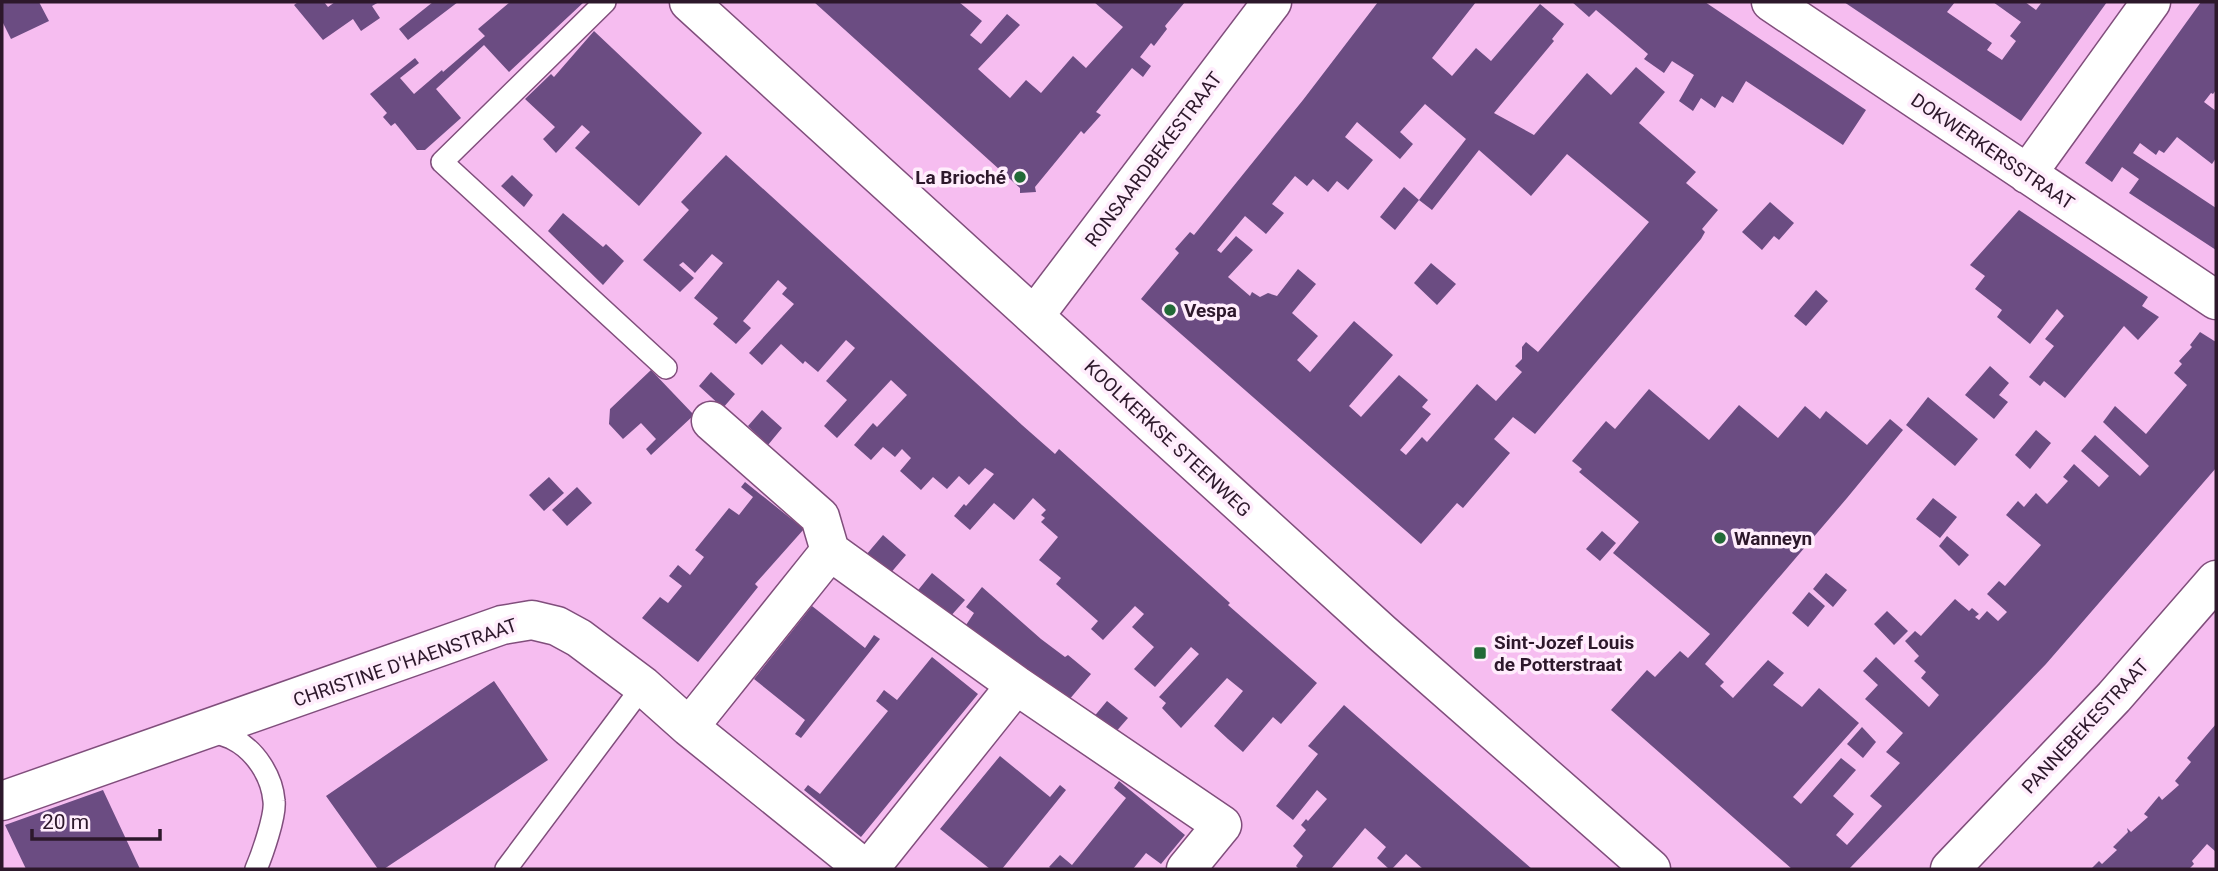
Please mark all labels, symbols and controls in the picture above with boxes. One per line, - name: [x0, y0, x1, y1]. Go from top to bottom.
- street label: RONSAARDBEKESTRAAT: [1080, 67, 1227, 251]
- street label: DOKWERKERSSTRAAT: [1907, 88, 2079, 215]
- place label: La Brioché: [915, 166, 1006, 189]
- marker: La Brioché: [1012, 169, 1028, 185]
- place label: Vespa: [1184, 299, 1237, 322]
- marker: Vespa: [1162, 302, 1178, 318]
- street label: KOOLKERKSE STEENWEG: [1080, 355, 1256, 522]
- place label: Wanneyn: [1734, 527, 1812, 550]
- marker: Wanneyn: [1712, 530, 1728, 546]
- street label: CHRISTINE D'HAENSTRAAT: [290, 613, 520, 712]
- place label: Sint-Jozef Louis de Potterstraat: [1494, 631, 1634, 676]
- marker: Sint-Jozef Louis de Potterstraat: [1472, 645, 1488, 661]
- street label: PANNEBEKESTRAAT: [2017, 654, 2154, 798]
- scale bar: [32, 798, 159, 842]
- text: 20 m: [42, 810, 89, 834]

